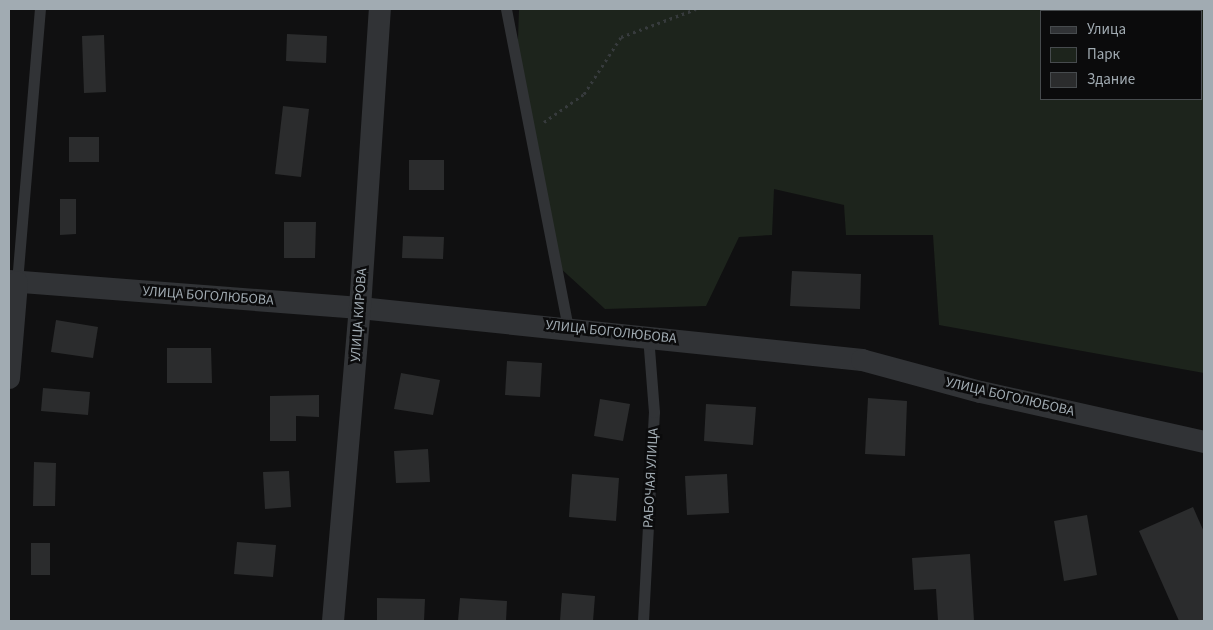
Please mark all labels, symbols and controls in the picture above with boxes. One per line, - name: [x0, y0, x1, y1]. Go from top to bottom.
- legend: [1040, 10, 1203, 100]
- text: Улица: [1087, 19, 1126, 40]
- text: Парк: [1087, 44, 1120, 65]
- text: Здание: [1087, 69, 1135, 90]
- street label: УЛИЦА КИРОВА: [347, 267, 371, 363]
- street label: УЛИЦА БОГОЛЮБОВА: [142, 283, 274, 309]
- street label: УЛИЦА БОГОЛЮБОВА: [545, 317, 677, 347]
- street label: УЛИЦА БОГОЛЮБОВА: [944, 374, 1076, 420]
- street label: РАБОЧАЯ УЛИЦА: [640, 428, 662, 528]

